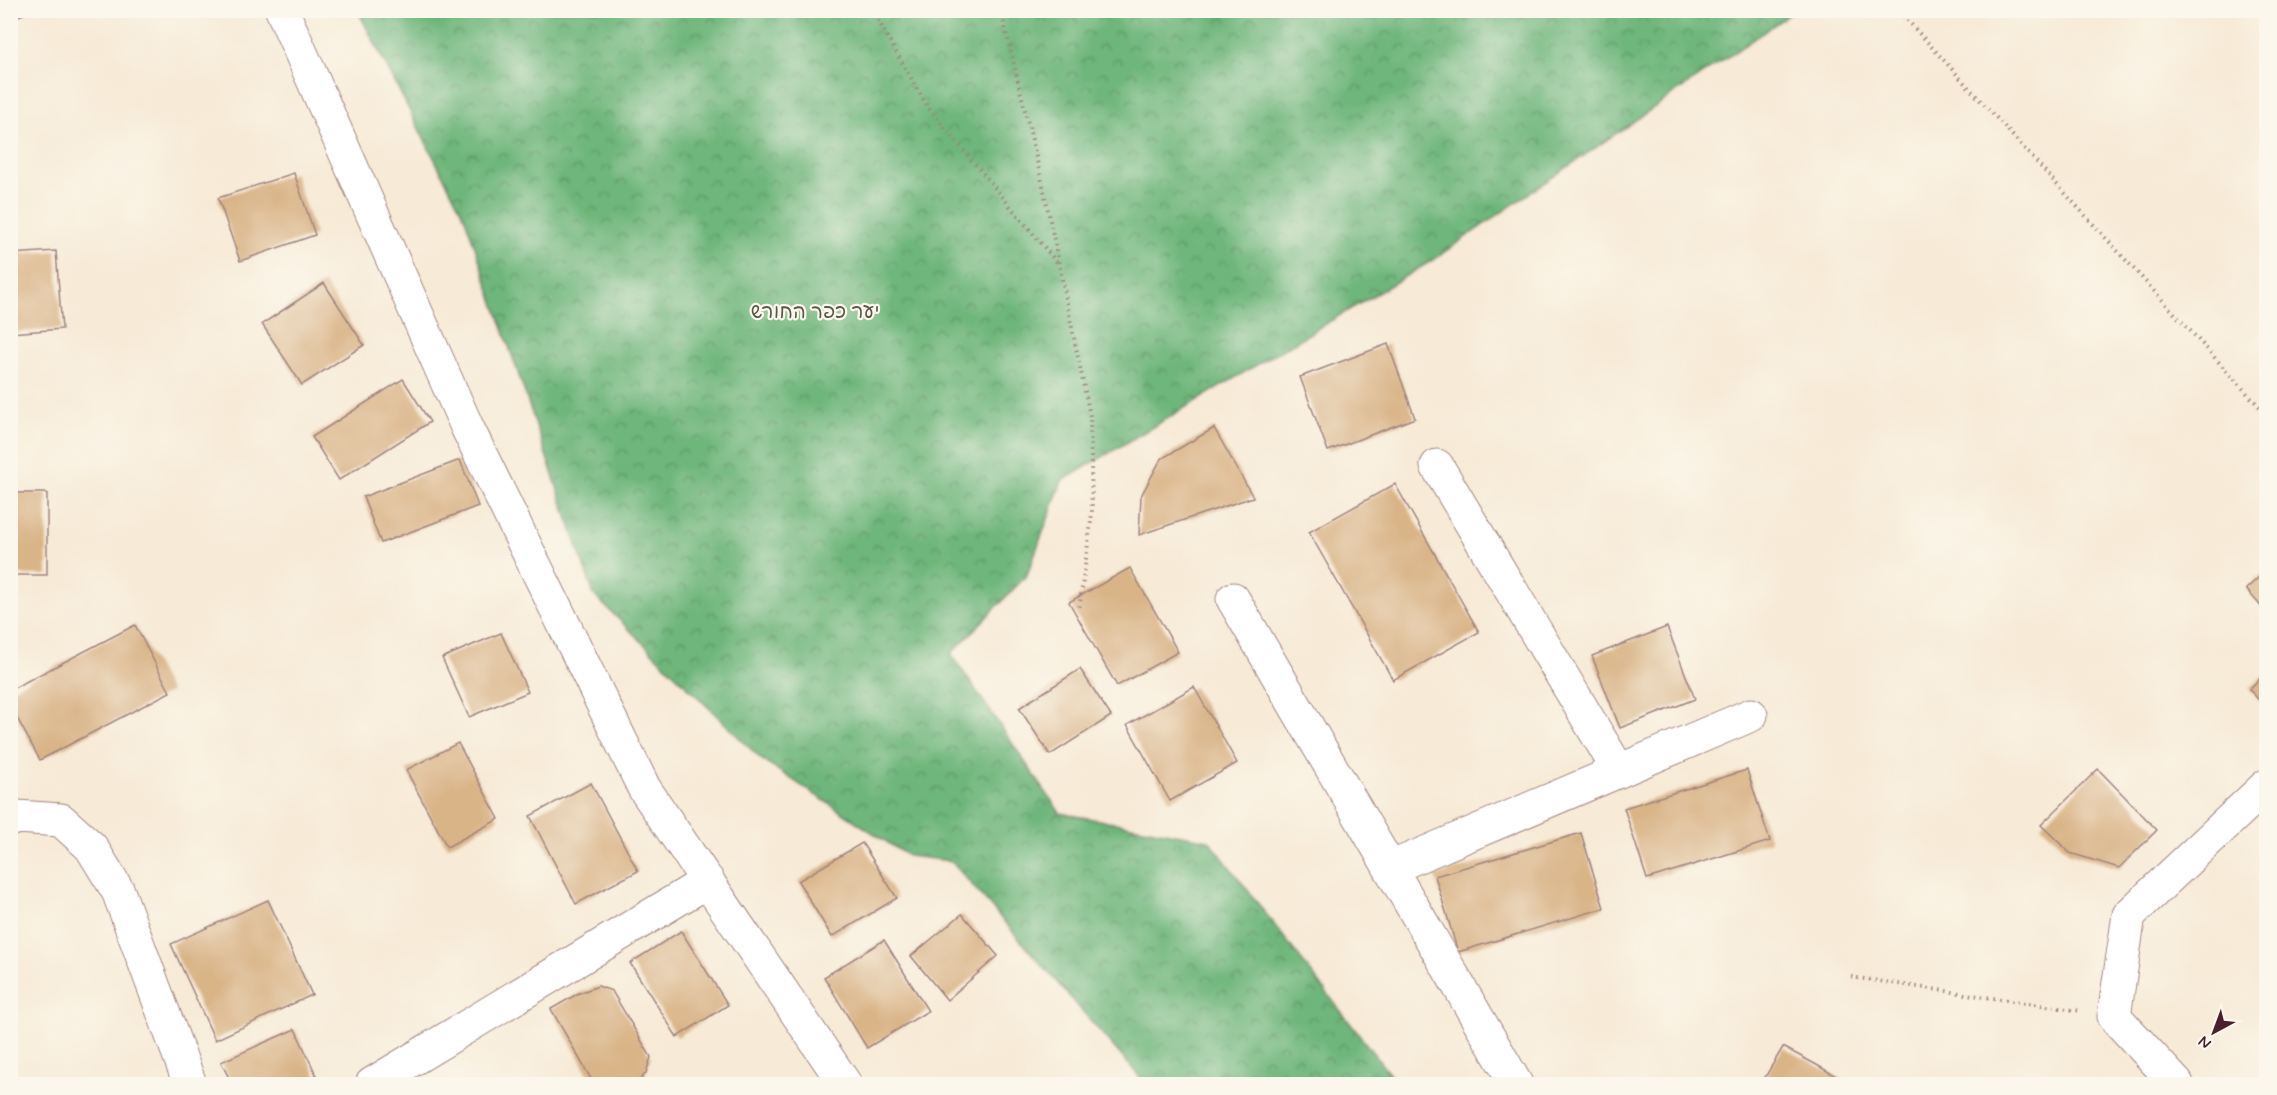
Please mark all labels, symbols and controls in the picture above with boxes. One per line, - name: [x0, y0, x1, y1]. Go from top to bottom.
- park label: יער כפר החורש: [751, 299, 879, 326]
- north arrow: [2184, 1002, 2244, 1062]
- text: N: [2194, 1031, 2216, 1054]

